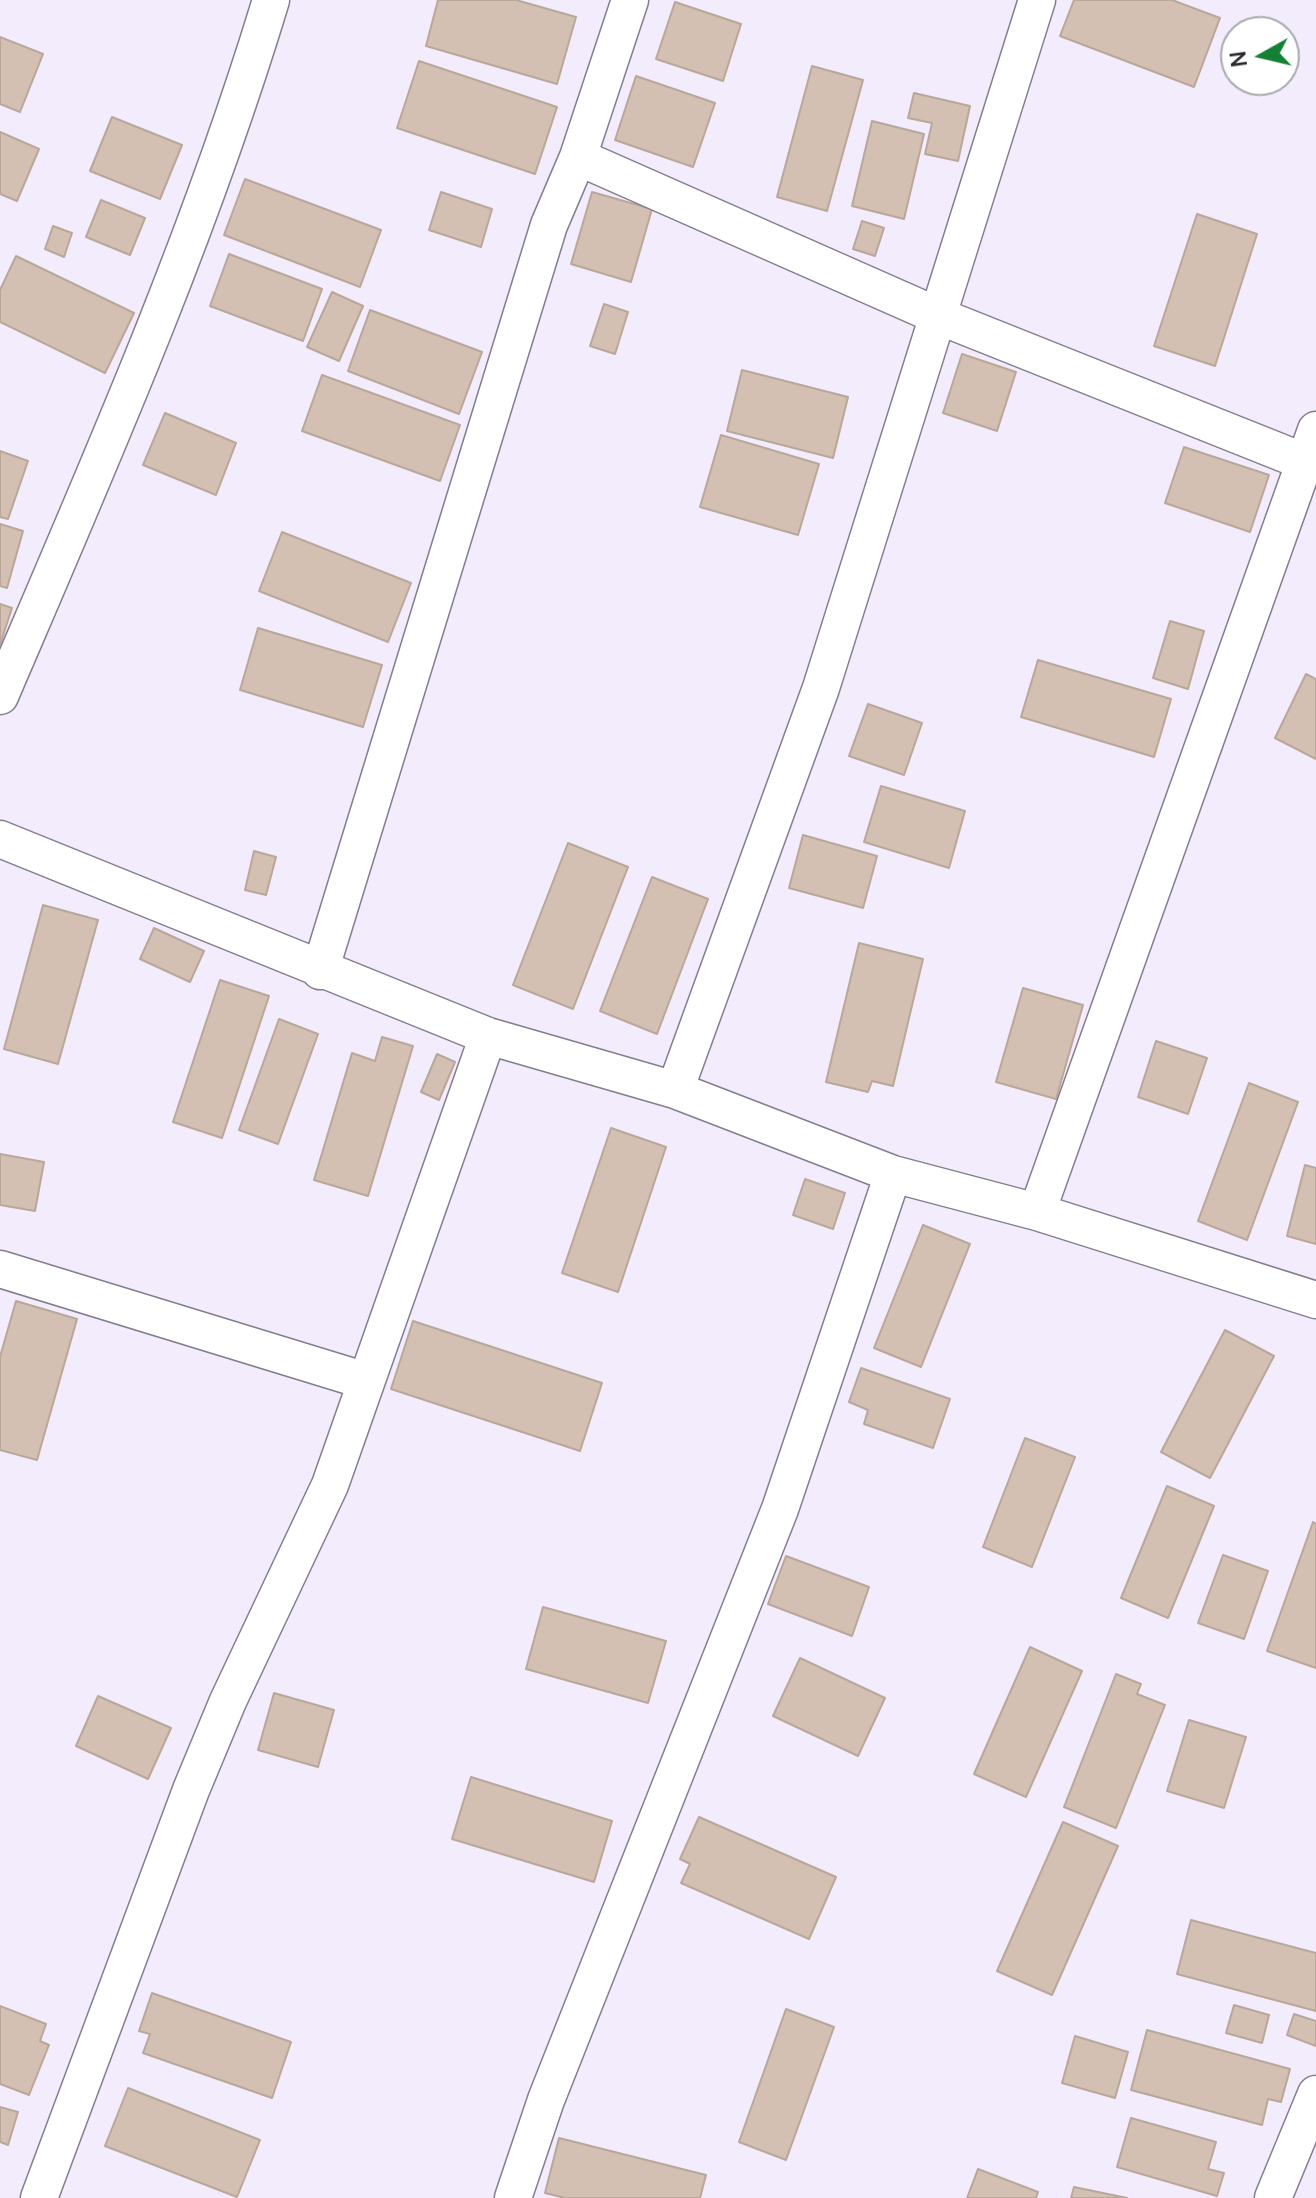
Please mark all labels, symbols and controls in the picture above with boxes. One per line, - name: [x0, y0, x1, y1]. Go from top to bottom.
- north arrow: [1220, 16, 1300, 96]
- text: N: [1222, 49, 1254, 69]

